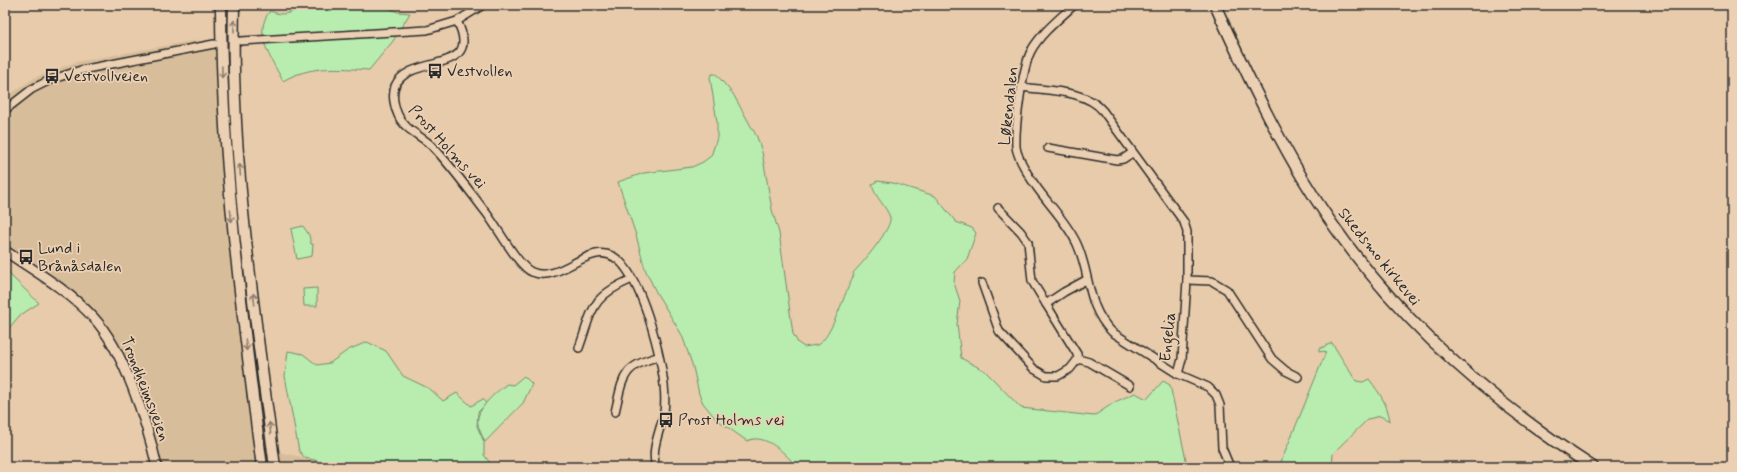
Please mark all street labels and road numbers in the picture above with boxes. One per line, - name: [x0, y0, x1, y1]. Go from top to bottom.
- street label: Løkendalen: [994, 65, 1024, 147]
- street label: Prost Holms vei: [404, 100, 490, 194]
- street label: Skedsmo kirkevei: [1333, 204, 1425, 310]
- street label: Engelia: [1155, 311, 1182, 363]
- street label: Trondheimsveien: [115, 334, 175, 444]

